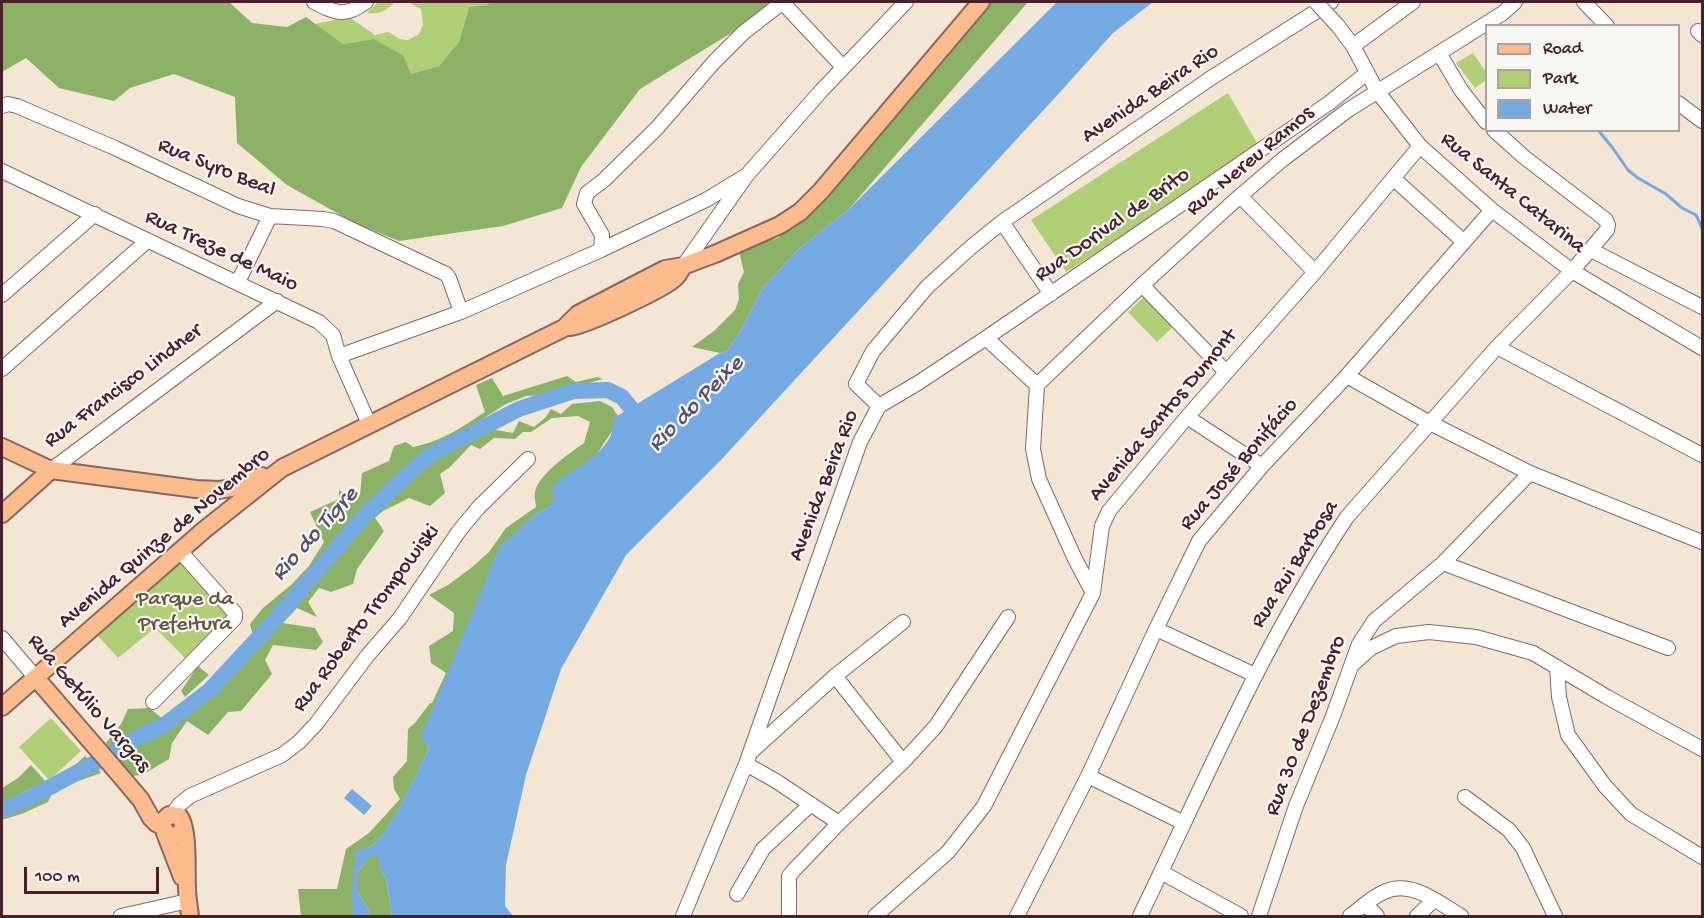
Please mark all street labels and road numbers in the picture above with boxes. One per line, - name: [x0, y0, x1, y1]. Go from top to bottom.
- street label: Avenida Beira Rio: [1077, 39, 1225, 151]
- street label: Rua Nereu Ramos: [1182, 101, 1320, 223]
- street label: Rua Santa Catarina: [1434, 127, 1590, 261]
- street label: Rua Syro Beal: [153, 133, 279, 205]
- street label: Rua Dorival de Brito: [1030, 163, 1196, 289]
- street label: Rua Treze de Maio: [140, 205, 302, 299]
- street label: Rua Francisco Lindner: [40, 319, 208, 455]
- street label: Avenida Santos Dumont: [1084, 324, 1244, 508]
- street label: Rua José Bonifácio: [1175, 393, 1305, 537]
- street label: Avenida Beira Rio: [784, 407, 866, 565]
- street label: Avenida Quinze de Novembro: [54, 442, 276, 636]
- street label: Rua Rui Barbosa: [1246, 496, 1346, 634]
- street label: Rua Roberto Trompowiski: [288, 520, 446, 718]
- street label: Rua Getúlio Vargas: [21, 629, 155, 779]
- street label: Rua 30 de Dezembro: [1260, 632, 1354, 820]

